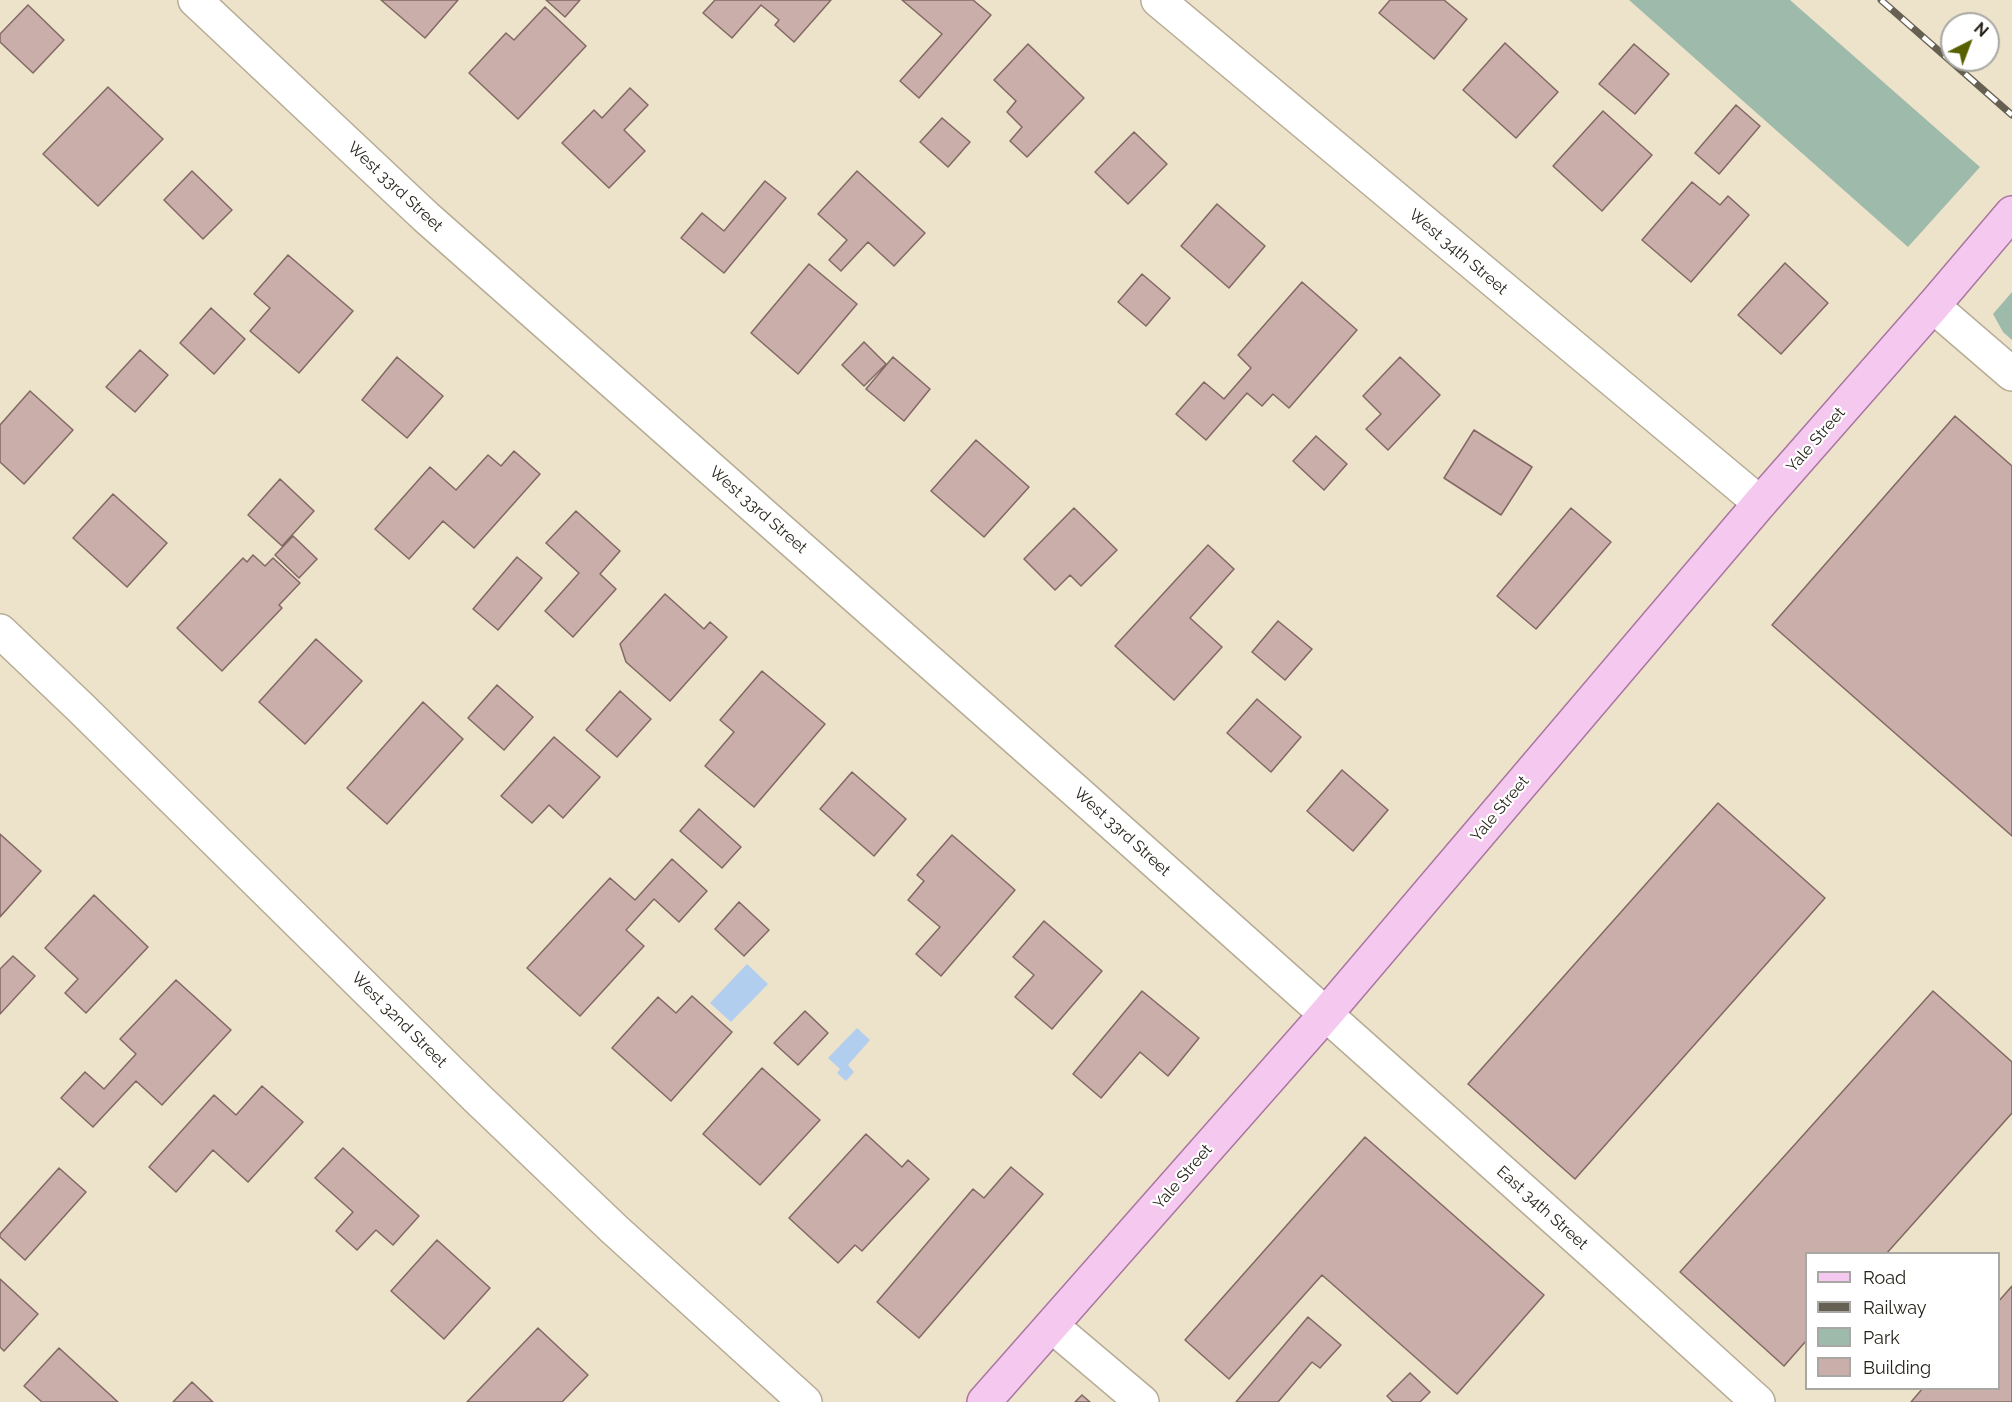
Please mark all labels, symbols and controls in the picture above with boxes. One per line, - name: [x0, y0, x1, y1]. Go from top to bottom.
- north arrow: [1940, 12, 2000, 72]
- text: N: [1970, 19, 1992, 41]
- street label: West 33rd Street: [343, 138, 447, 236]
- street label: West 34th Street: [1405, 205, 1511, 299]
- street label: Yale Street: [1783, 404, 1849, 476]
- street label: West 33rd Street: [705, 462, 811, 558]
- street label: Yale Street: [1467, 772, 1533, 846]
- street label: West 33rd Street: [1070, 784, 1174, 880]
- street label: West 32nd Street: [347, 968, 451, 1072]
- street label: Yale Street: [1150, 1141, 1216, 1213]
- street label: East 34th Street: [1492, 1162, 1592, 1254]
- legend: [1805, 1252, 2000, 1390]
- text: Road: [1863, 1267, 1906, 1288]
- text: Railway: [1863, 1297, 1927, 1318]
- text: Park: [1863, 1327, 1900, 1348]
- text: Building: [1863, 1357, 1931, 1378]

